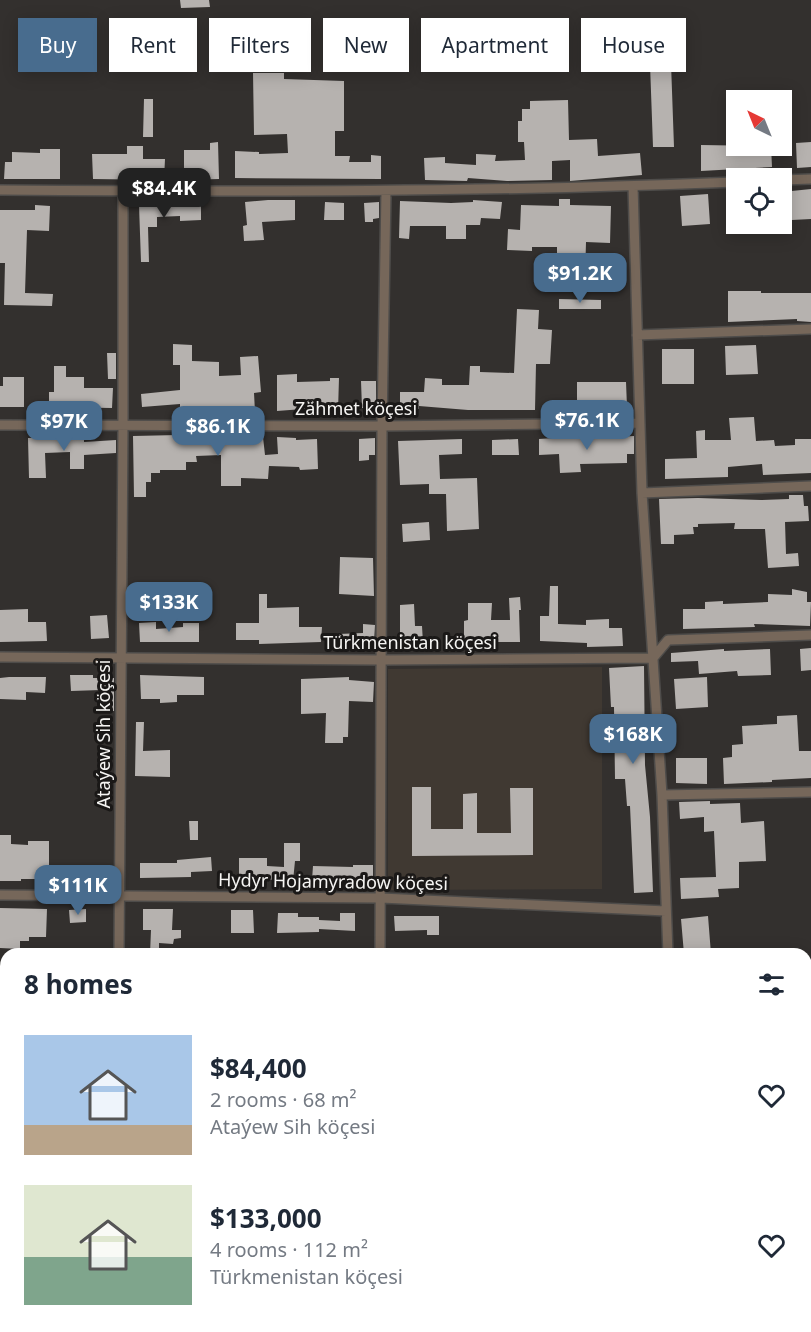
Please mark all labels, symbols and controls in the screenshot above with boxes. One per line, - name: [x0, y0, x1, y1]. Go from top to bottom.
- chip: Buy: [18, 18, 97, 72]
- chip: Rent: [109, 18, 197, 72]
- chip: Filters: [209, 18, 311, 72]
- chip: New: [323, 18, 409, 72]
- chip: Apartment: [421, 18, 569, 72]
- chip: House: [581, 18, 686, 72]
- north arrow: [726, 90, 792, 156]
- map controls: [726, 90, 792, 234]
- pin: $84.4K: [115, 168, 213, 219]
- button: locate: [726, 168, 792, 234]
- text: $84.4K: [132, 174, 196, 201]
- pin: $91.2K: [531, 253, 629, 304]
- text: $91.2K: [548, 259, 612, 286]
- street label: Zähmet köçesi: [295, 396, 417, 420]
- pin: $76.1K: [538, 400, 636, 451]
- pin: $97K: [28, 401, 100, 452]
- pin: $86.1K: [169, 406, 267, 457]
- text: $76.1K: [555, 406, 619, 433]
- text: $97K: [40, 407, 88, 434]
- text: $86.1K: [186, 412, 250, 439]
- pin: $133K: [127, 582, 211, 633]
- text: $133K: [139, 588, 199, 615]
- street label: Türkmenistan köçesi: [323, 630, 497, 654]
- street label: Ataýew Sih köçesi: [91, 660, 115, 808]
- pin: $168K: [591, 714, 675, 765]
- text: $168K: [603, 720, 663, 747]
- pin: $111K: [36, 865, 120, 916]
- street label: Hydyr Hojamyradow köçesi: [218, 867, 448, 895]
- text: $111K: [48, 871, 108, 898]
- text: 8 homes: [24, 966, 133, 1002]
- icon: filters: [755, 968, 788, 1001]
- text: $84,400: [210, 1050, 307, 1086]
- icon: home: [72, 1059, 144, 1131]
- icon: heart: [755, 1079, 788, 1112]
- text: 2 rooms · 68 m²: [210, 1086, 357, 1113]
- text: Ataýew Sih köçesi: [210, 1113, 375, 1140]
- text: $133,000: [210, 1200, 322, 1236]
- icon: home: [72, 1209, 144, 1281]
- icon: heart: [755, 1229, 788, 1262]
- text: 4 rooms · 112 m²: [210, 1236, 368, 1263]
- text: Türkmenistan köçesi: [210, 1263, 403, 1290]

